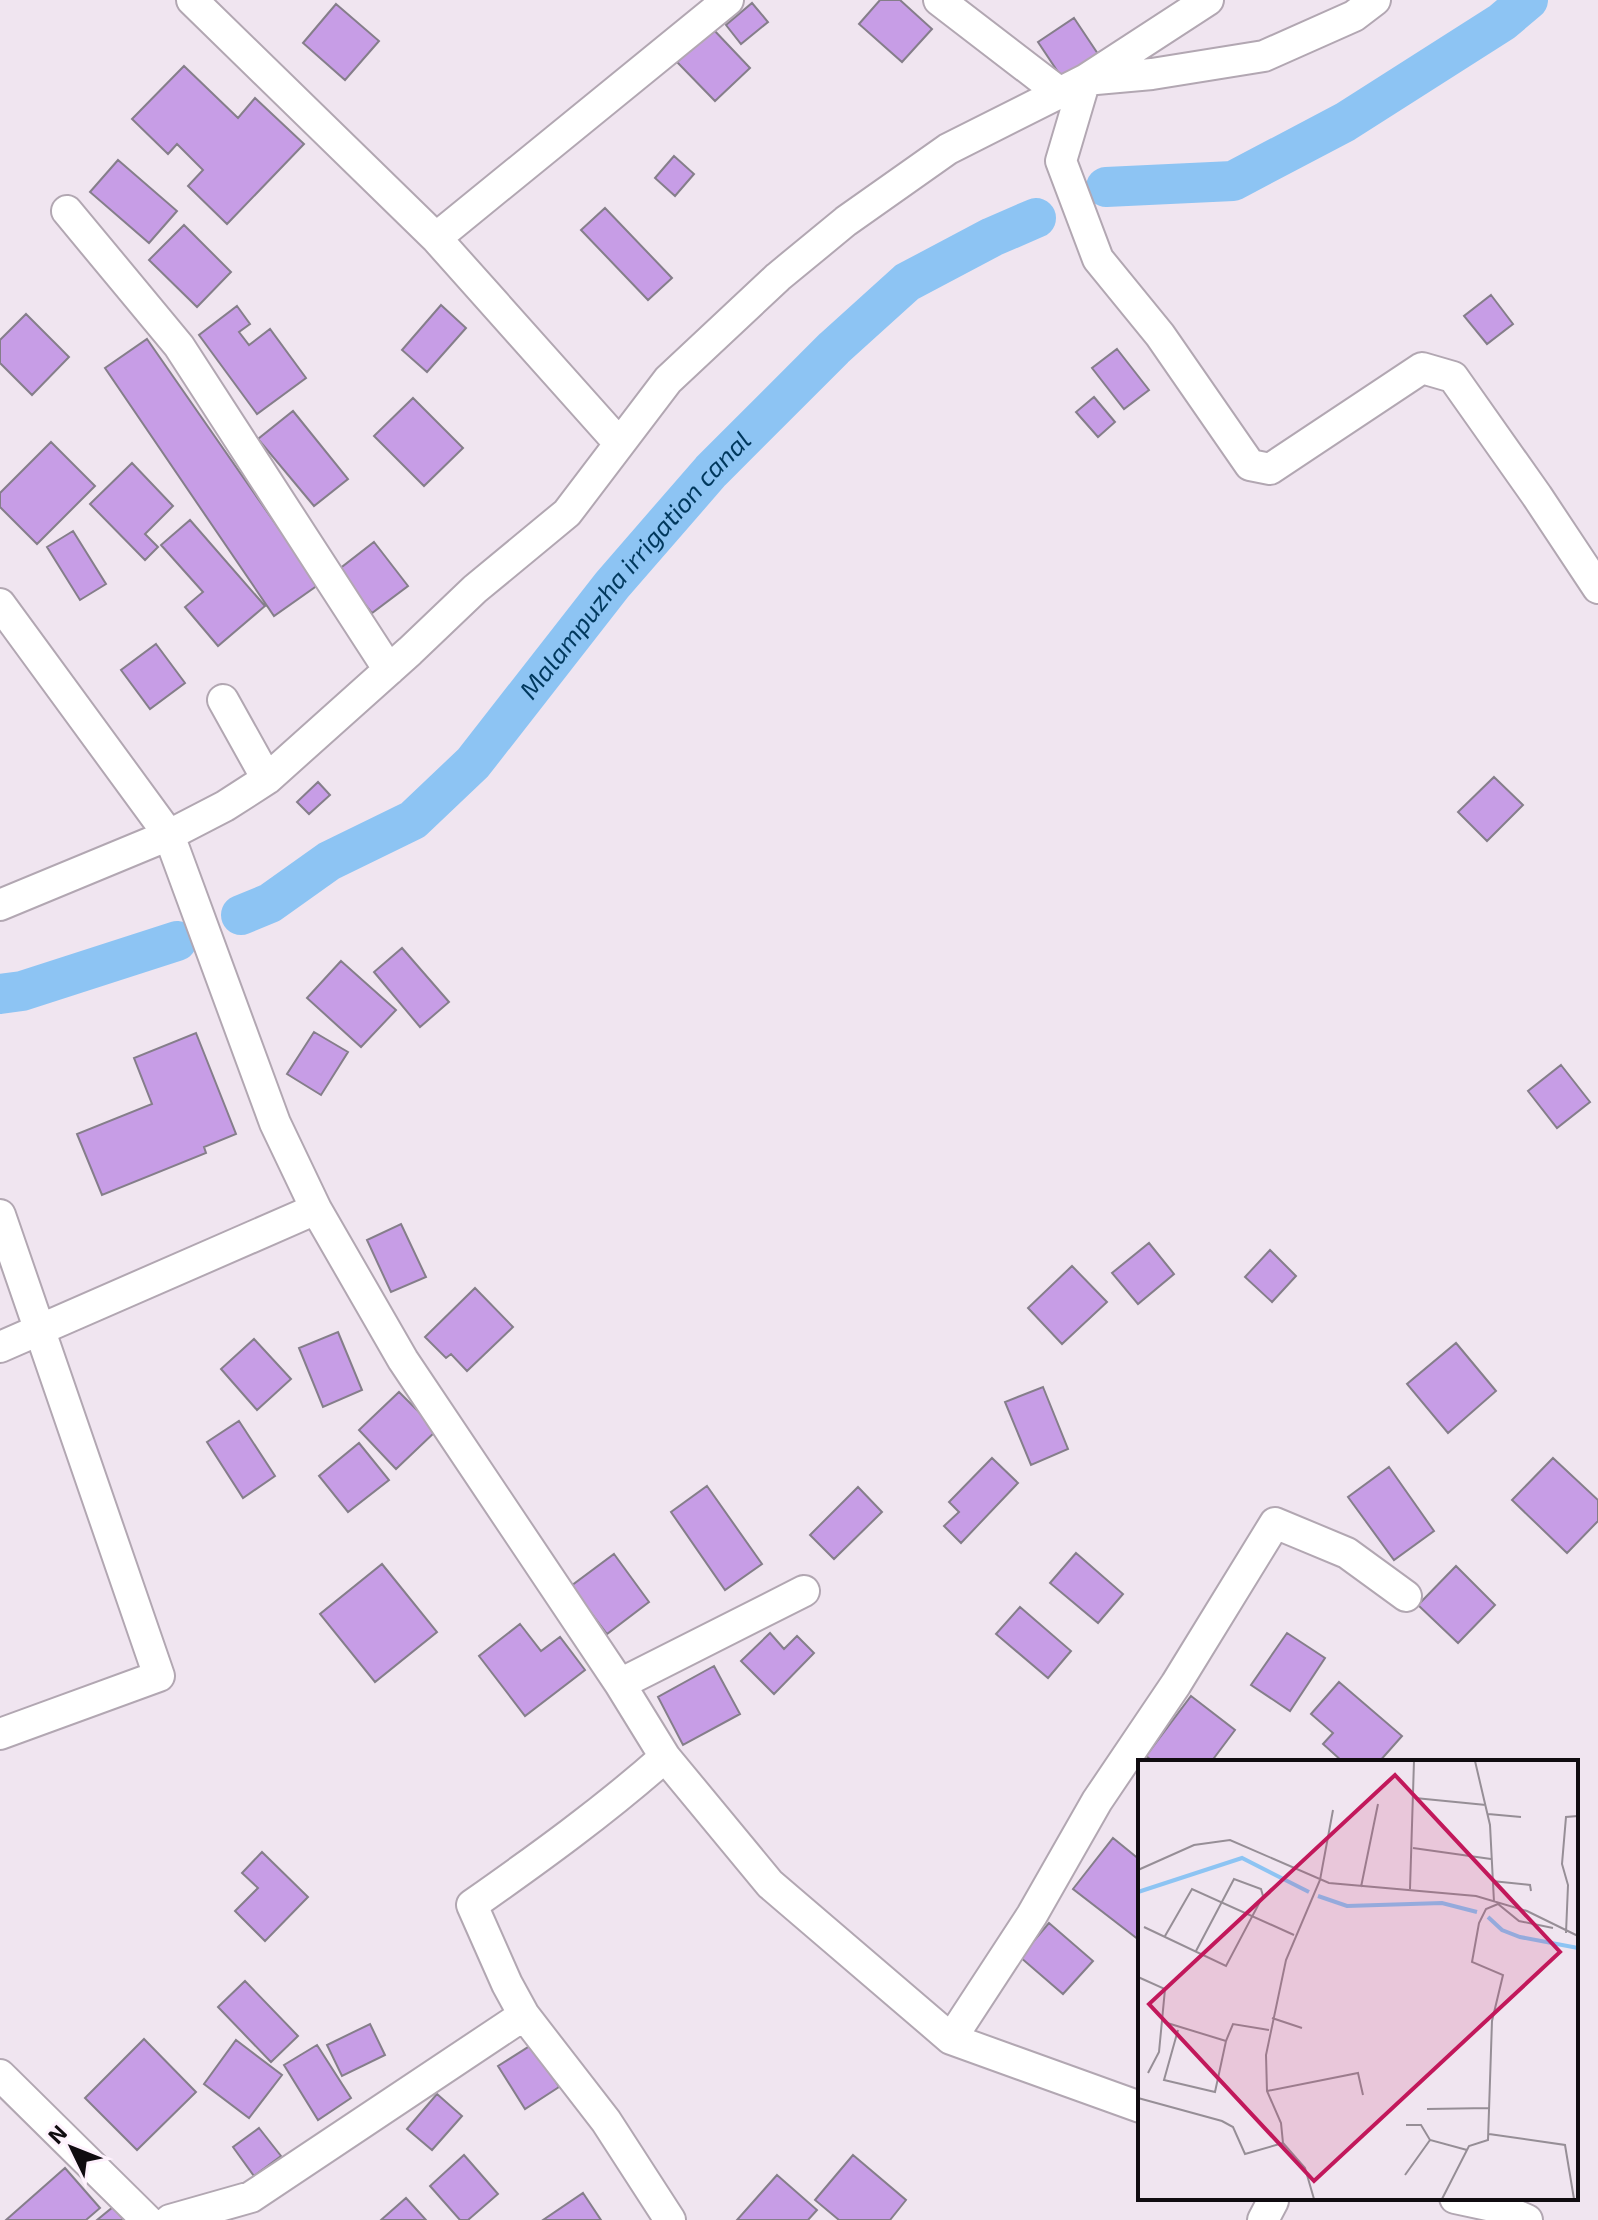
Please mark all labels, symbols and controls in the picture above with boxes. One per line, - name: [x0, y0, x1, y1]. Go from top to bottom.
- water label: Malampuzha irrigation canal: [512, 424, 756, 704]
- inset map: [1138, 1760, 1578, 2200]
- north arrow: [32, 2108, 112, 2188]
- text: N: [42, 2119, 72, 2148]

